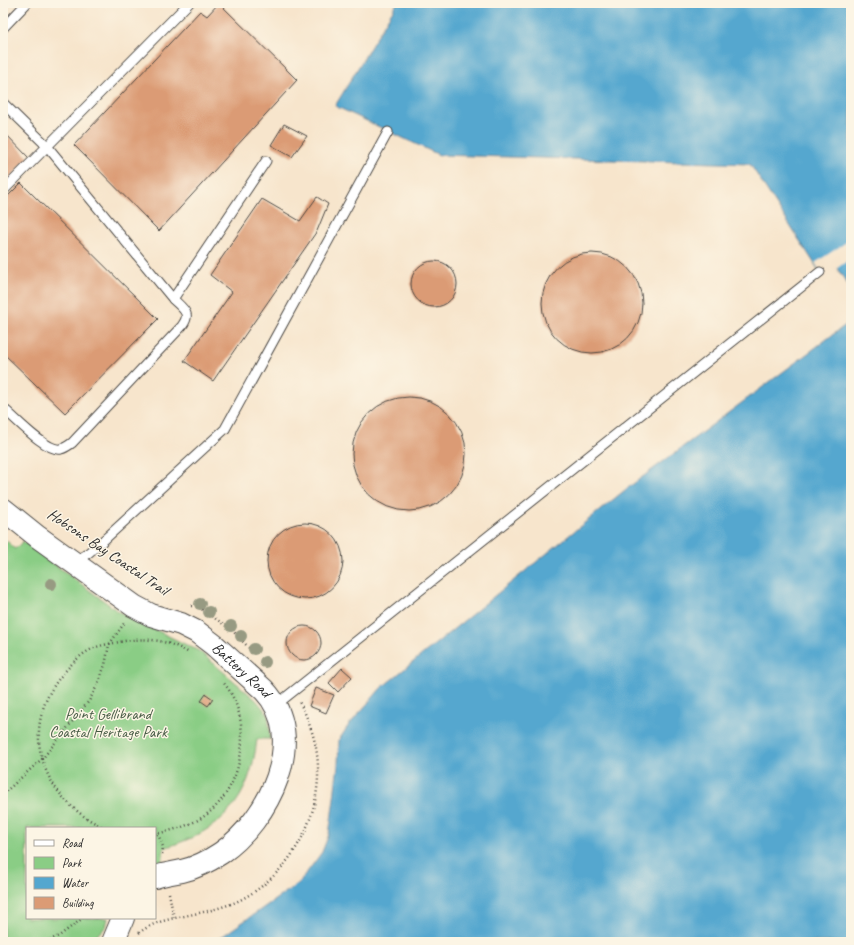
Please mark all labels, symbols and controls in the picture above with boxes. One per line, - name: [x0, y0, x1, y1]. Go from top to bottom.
- street label: Hobsons Bay Coastal Trail: [44, 504, 175, 602]
- street label: Battery Road: [208, 638, 278, 704]
- park label: Point Gellibrand Coastal Heritage Park: [49, 704, 168, 742]
- legend: [26, 827, 156, 919]
- text: Road: [62, 835, 84, 851]
- text: Park: [62, 855, 83, 871]
- text: Water: [62, 875, 90, 891]
- text: Building: [62, 895, 94, 911]

